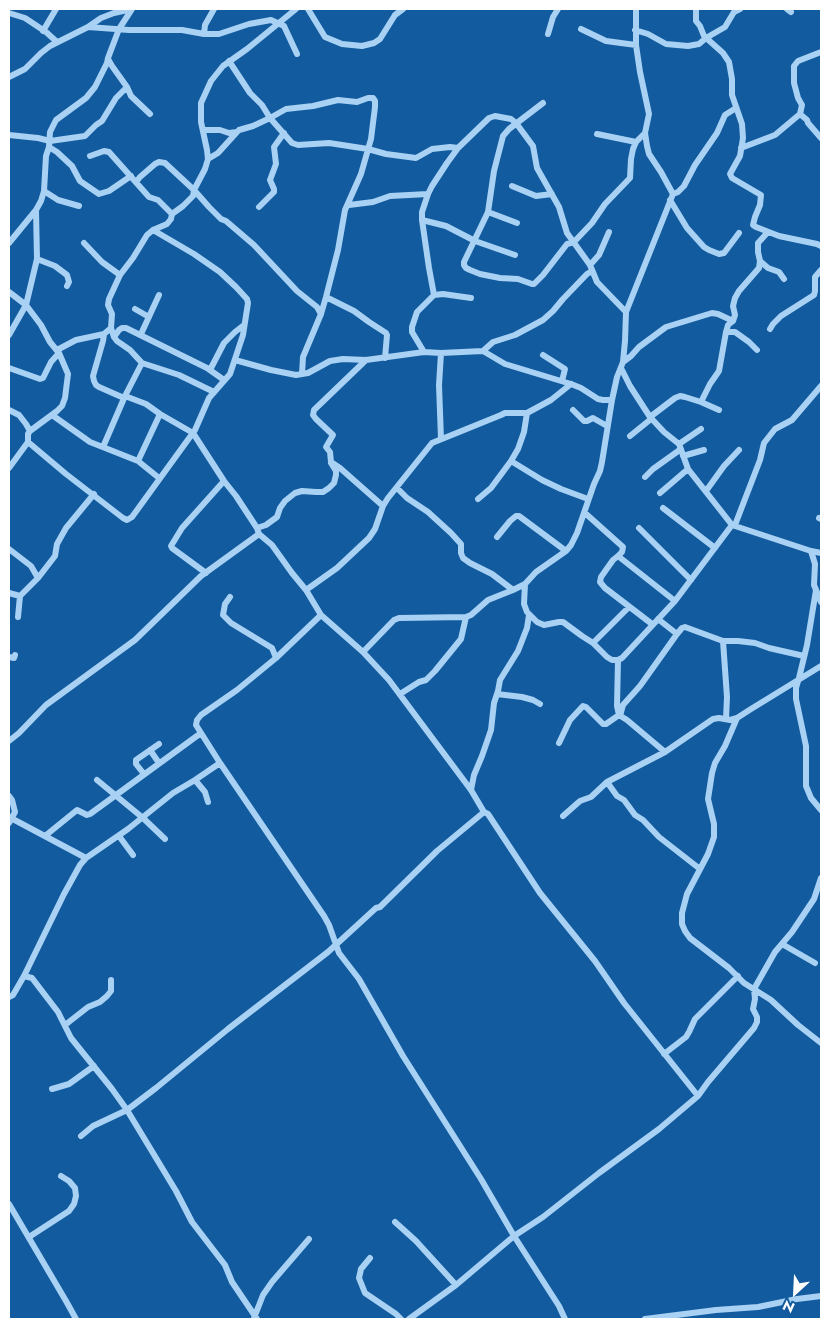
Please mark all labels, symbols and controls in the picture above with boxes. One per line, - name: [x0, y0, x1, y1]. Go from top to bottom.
- north arrow: [770, 1268, 820, 1318]
- text: N: [779, 1295, 798, 1318]

